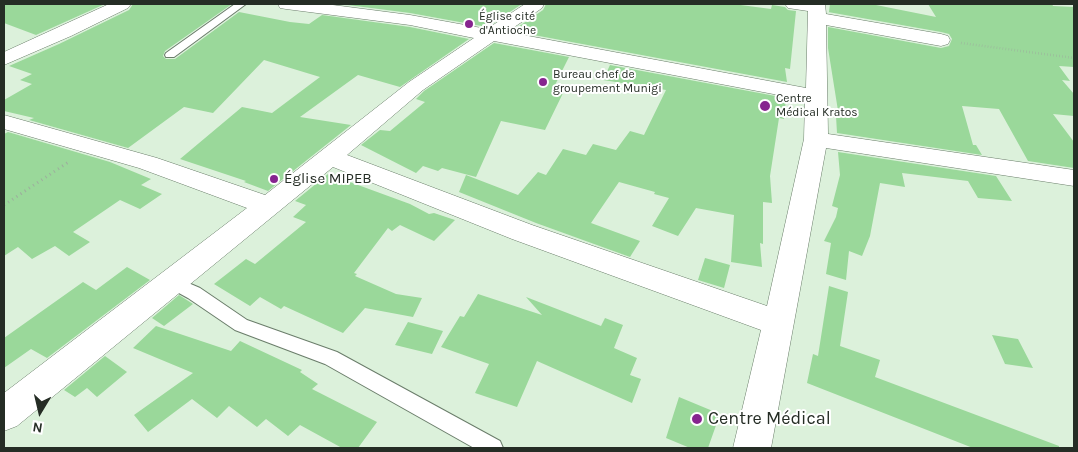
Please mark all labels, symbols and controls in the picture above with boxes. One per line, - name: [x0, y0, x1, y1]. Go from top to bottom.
- place label: Église cité d'Antioche: [479, 10, 536, 38]
- marker: Église cité d'Antioche: [463, 18, 475, 30]
- place label: Bureau chef de groupement Munigi: [553, 68, 662, 96]
- marker: Bureau chef de groupement Munigi: [537, 76, 549, 88]
- place label: Centre Médical Kratos: [776, 92, 858, 120]
- marker: Centre Médical Kratos: [758, 99, 772, 113]
- place label: Église MIPEB: [284, 170, 372, 188]
- marker: Église MIPEB: [268, 173, 280, 185]
- north arrow: [15, 387, 65, 437]
- place label: Centre Médical: [708, 408, 831, 430]
- marker: Centre Médical: [690, 412, 704, 426]
- text: N: [31, 418, 44, 436]

